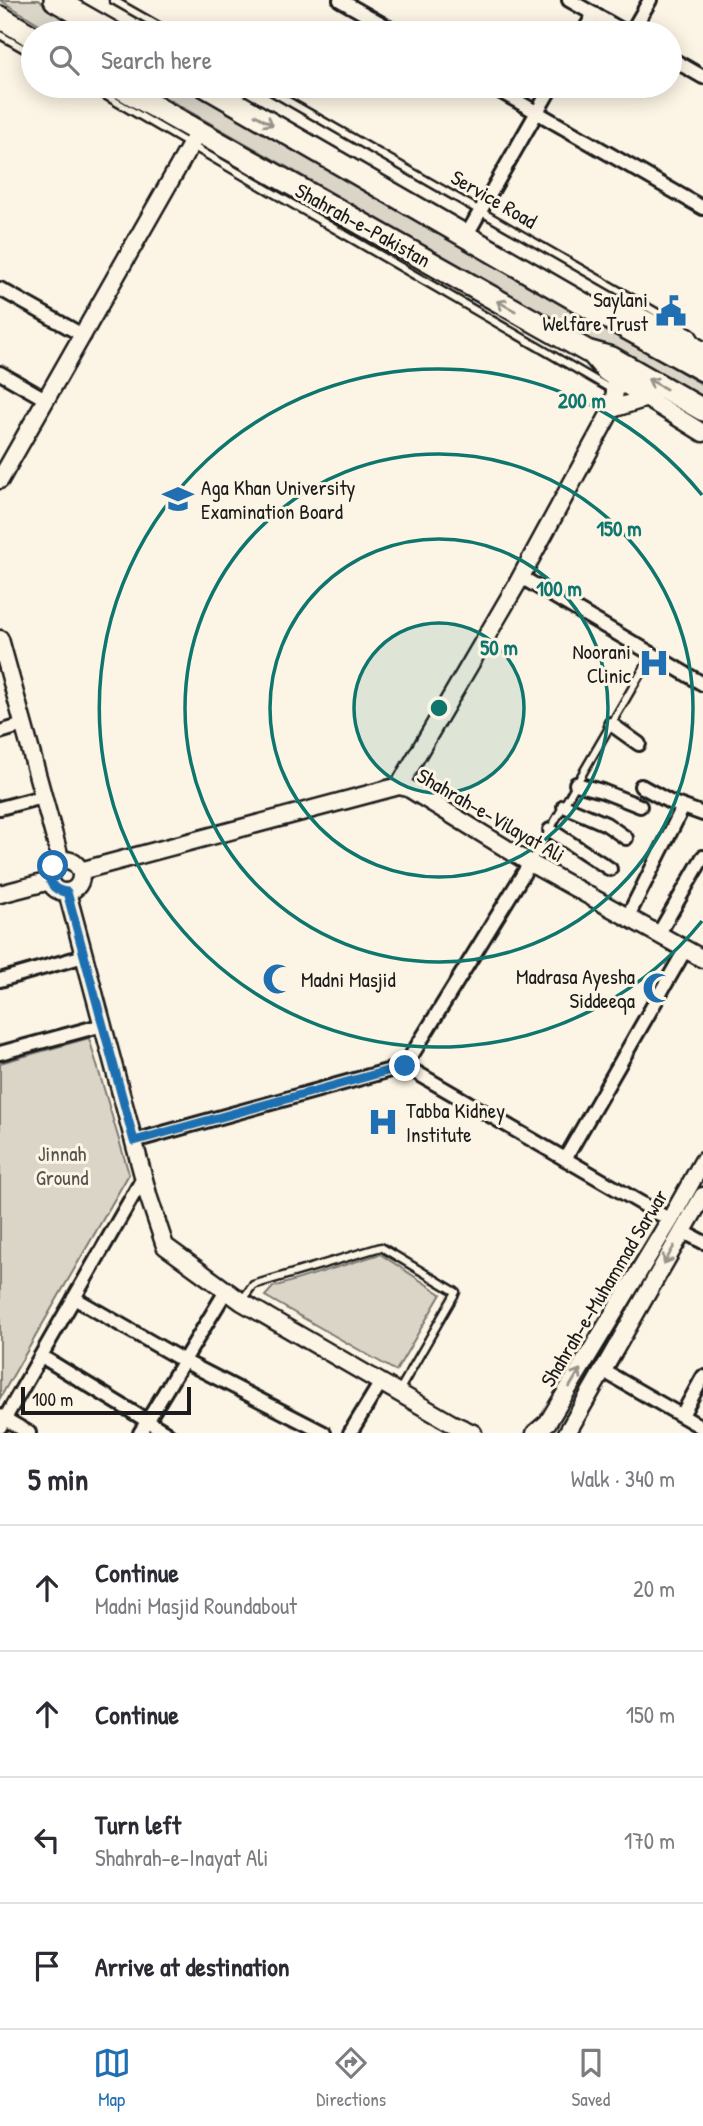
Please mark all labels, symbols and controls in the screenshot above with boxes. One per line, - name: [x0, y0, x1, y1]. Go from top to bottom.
- search box: [21, 21, 682, 98]
- icon: search: [45, 41, 83, 79]
- text: Search here: [101, 42, 212, 77]
- one-way arrow: [254, 113, 274, 127]
- street label: Service Road: [446, 163, 542, 235]
- street label: Shahrah-e-Pakistan: [290, 176, 436, 274]
- place label: Saylani Welfare Trust: [542, 285, 649, 338]
- public building icon: Saylani Welfare Trust: [654, 294, 688, 328]
- one-way arrow: [497, 299, 517, 313]
- one-way arrow: [648, 377, 668, 391]
- text: 200 m: [558, 386, 606, 415]
- place label: Aga Khan University Examination Board: [201, 473, 356, 526]
- school or university icon: Aga Khan University Examination Board: [161, 482, 195, 516]
- text: 150 m: [596, 514, 642, 543]
- text: 100 m: [536, 574, 582, 603]
- text: 50 m: [480, 633, 518, 662]
- place label: Noorani Clinic: [572, 637, 632, 690]
- hospital icon: Noorani Clinic: [637, 646, 671, 680]
- centre of rings: [427, 696, 451, 720]
- street label: Shahrah-e-Vilayat Ali: [412, 761, 570, 869]
- route start: [37, 850, 68, 881]
- mosque icon: Madni Masjid: [261, 962, 295, 996]
- place label: Madrasa Ayesha Siddeeqa: [516, 962, 635, 1015]
- place label: Madni Masjid: [301, 965, 396, 994]
- mosque icon: Madrasa Ayesha Siddeeqa: [641, 971, 675, 1005]
- route end: [389, 1050, 420, 1081]
- place label: Tabba Kidney Institute: [406, 1096, 505, 1149]
- hospital icon: Tabba Kidney Institute: [366, 1105, 400, 1139]
- park label: Jinnah Ground: [36, 1139, 88, 1192]
- street label: Shahrah-e-Muhammad Sarwar: [533, 1184, 675, 1392]
- one-way arrow: [662, 1244, 676, 1264]
- one-way arrow: [568, 1369, 582, 1389]
- scale bar: [21, 1384, 191, 1416]
- text: 100 m: [32, 1386, 73, 1412]
- text: 5 min: [28, 1459, 88, 1499]
- text: Walk · 340 m: [571, 1463, 675, 1494]
- text: Continue: [95, 1555, 179, 1590]
- icon: ahead: [28, 1569, 66, 1607]
- text: 20 m: [633, 1573, 675, 1604]
- text: Madni Masjid Roundabout: [95, 1590, 297, 1621]
- icon: ahead: [28, 1695, 66, 1733]
- text: Continue: [95, 1697, 179, 1732]
- text: 150 m: [626, 1699, 675, 1730]
- text: Turn left: [95, 1807, 181, 1842]
- icon: left: [28, 1821, 66, 1859]
- text: 170 m: [624, 1825, 675, 1856]
- text: Shahrah-e-Inayat Ali: [95, 1842, 268, 1873]
- icon: arrive: [28, 1947, 66, 1985]
- text: Arrive at destination: [95, 1949, 290, 1984]
- tab: Map: [93, 2044, 131, 2112]
- tab: Directions: [316, 2044, 386, 2112]
- tab: Saved: [572, 2044, 610, 2112]

